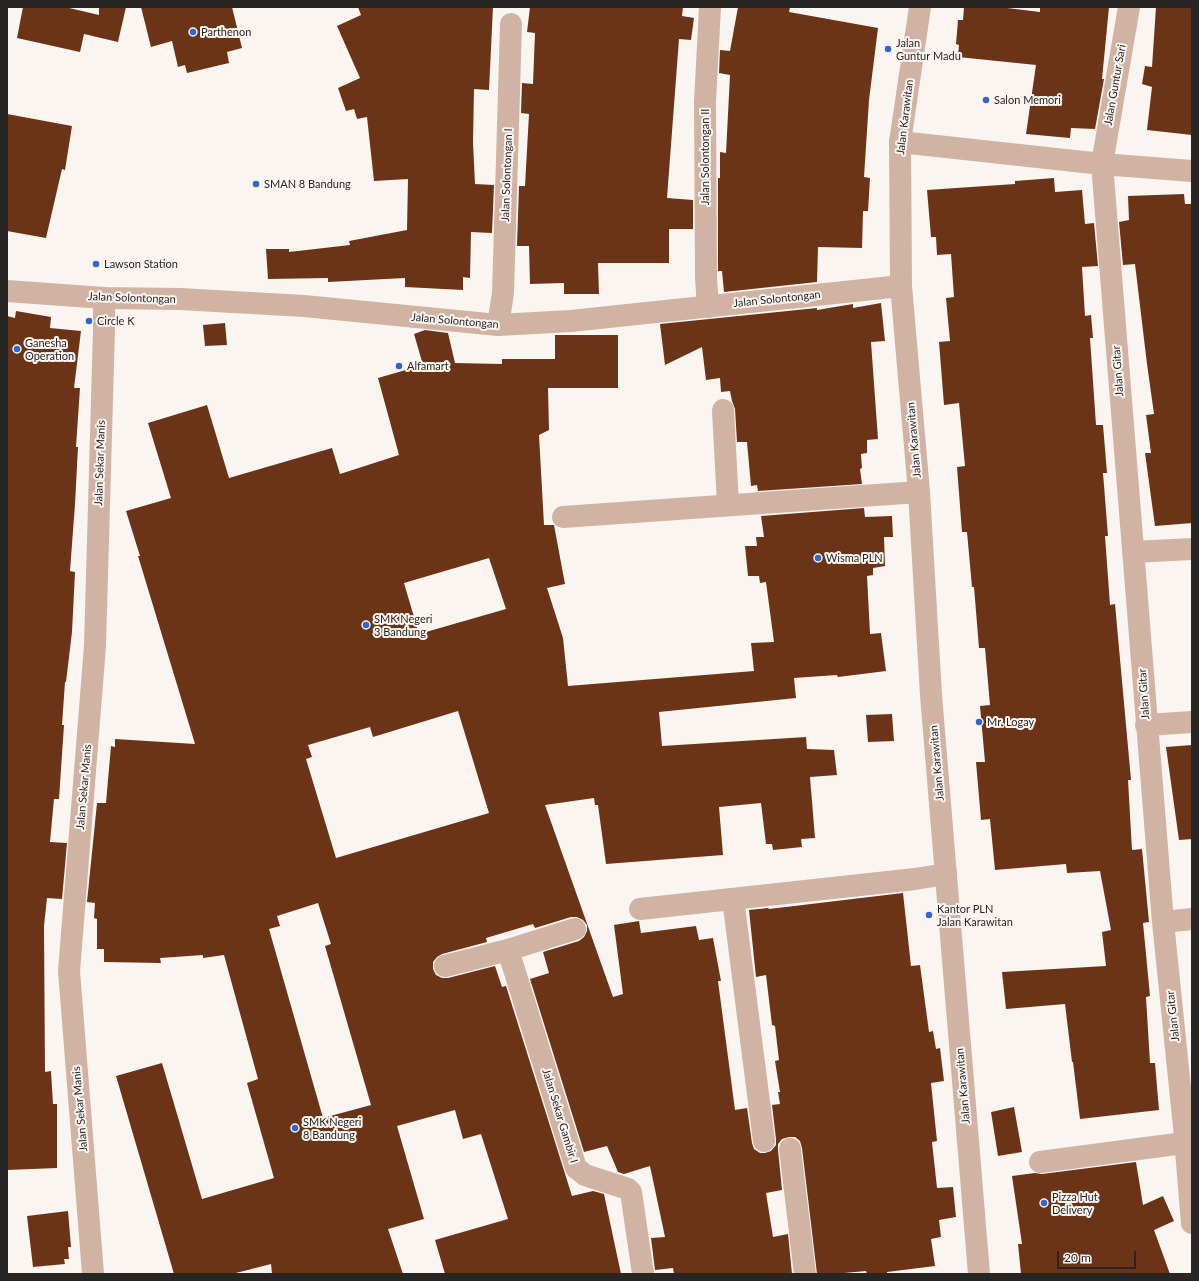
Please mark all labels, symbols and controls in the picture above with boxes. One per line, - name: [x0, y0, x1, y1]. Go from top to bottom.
- place label: Parthenon: [201, 25, 251, 39]
- marker: Parthenon: [188, 27, 198, 37]
- place label: Jalan Guntur Madu: [896, 36, 961, 62]
- marker: Jalan Guntur Madu: [883, 44, 893, 54]
- street label: Jalan Guntur Sari: [1101, 44, 1129, 126]
- street label: Jalan Karawitan: [894, 79, 916, 155]
- place label: Salon Memori: [994, 93, 1061, 107]
- marker: Salon Memori: [981, 95, 991, 105]
- street label: Jalan Solontongan II: [698, 109, 712, 205]
- street label: Jalan Solontongan I: [499, 128, 515, 222]
- place label: SMAN 8 Bandung: [264, 177, 351, 191]
- marker: SMAN 8 Bandung: [251, 179, 261, 189]
- place label: Lawson Station: [104, 257, 178, 271]
- marker: Lawson Station: [91, 259, 101, 269]
- street label: Jalan Solontongan: [733, 288, 821, 310]
- street label: Jalan Solontongan: [88, 290, 176, 306]
- street label: Jalan Solontongan: [411, 311, 499, 331]
- place label: Circle K: [97, 314, 135, 328]
- marker: Circle K: [84, 316, 94, 326]
- place label: Ganesha Operation: [25, 336, 74, 362]
- marker: Ganesha Operation: [12, 344, 22, 354]
- street label: Jalan Gitar: [1110, 345, 1126, 397]
- place label: Alfamart: [407, 359, 449, 373]
- marker: Alfamart: [394, 361, 404, 371]
- street label: Jalan Karawitan: [904, 402, 924, 478]
- street label: Jalan Sekar Manis: [92, 420, 108, 506]
- place label: Wisma PLN: [826, 551, 883, 565]
- marker: Wisma PLN: [813, 553, 823, 563]
- place label: SMK Negeri 3 Bandung: [374, 612, 432, 638]
- marker: SMK Negeri 3 Bandung: [361, 620, 371, 630]
- street label: Jalan Gitar: [1136, 668, 1152, 720]
- place label: Mr. Logay: [987, 715, 1034, 729]
- marker: Mr. Logay: [974, 717, 984, 727]
- street label: Jalan Karawitan: [927, 725, 947, 801]
- street label: Jalan Sekar Manis: [74, 744, 94, 830]
- place label: Kantor PLN Jalan Karawitan: [937, 902, 1013, 928]
- marker: Kantor PLN Jalan Karawitan: [924, 910, 934, 920]
- street label: Jalan Gitar: [1164, 990, 1182, 1042]
- street label: Jalan Karawitan: [953, 1048, 973, 1124]
- street label: Jalan Sekar Manis: [70, 1066, 90, 1152]
- street label: Jalan Sekar Gambir I: [539, 1067, 581, 1165]
- place label: SMK Negeri 8 Bandung: [303, 1115, 361, 1141]
- marker: SMK Negeri 8 Bandung: [290, 1123, 300, 1133]
- place label: Pizza Hut Delivery: [1052, 1190, 1098, 1216]
- marker: Pizza Hut Delivery: [1039, 1198, 1049, 1208]
- scale bar: [1059, 1243, 1138, 1269]
- text: 20 m: [1064, 1250, 1091, 1265]

